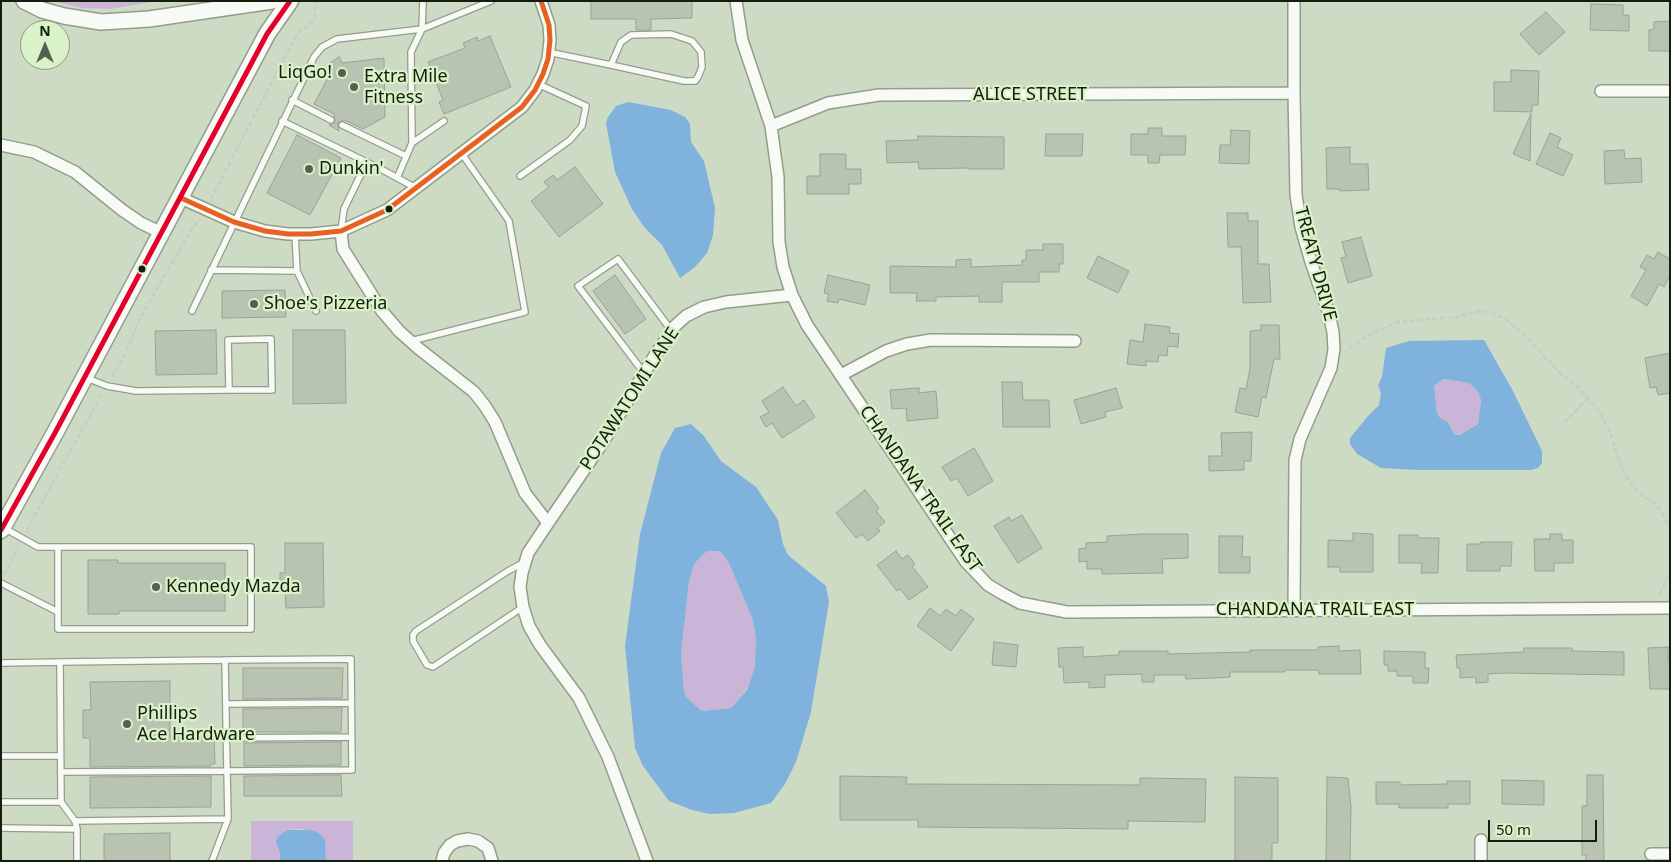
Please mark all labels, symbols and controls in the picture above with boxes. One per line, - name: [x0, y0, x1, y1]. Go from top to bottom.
- north arrow: [20, 20, 70, 70]
- text: N: [39, 21, 51, 40]
- place label: LiqGo!: [278, 62, 332, 84]
- place label: Extra Mile Fitness: [364, 66, 448, 108]
- marker: LiqGo!: [336, 67, 348, 79]
- marker: Extra Mile Fitness: [348, 81, 360, 93]
- street label: ALICE STREET: [973, 84, 1087, 106]
- place label: Dunkin': [319, 158, 384, 180]
- marker: Dunkin': [303, 163, 315, 175]
- unlabelled marker: [384, 204, 394, 214]
- street label: TREATY DRIVE: [1289, 204, 1341, 324]
- unlabelled marker: [137, 264, 147, 274]
- place label: Shoe's Pizzeria: [264, 293, 387, 315]
- marker: Shoe's Pizzeria: [248, 298, 260, 310]
- street label: POTAWATOMI LANE: [576, 324, 684, 474]
- street label: CHANDANA TRAIL EAST: [854, 402, 986, 576]
- place label: Kennedy Mazda: [166, 576, 301, 598]
- marker: Kennedy Mazda: [150, 581, 162, 593]
- street label: CHANDANA TRAIL EAST: [1216, 599, 1414, 621]
- place label: Phillips Ace Hardware: [137, 703, 255, 746]
- marker: Phillips Ace Hardware: [121, 718, 133, 730]
- scale bar: [1491, 810, 1600, 842]
- text: 50 m: [1496, 819, 1531, 839]

